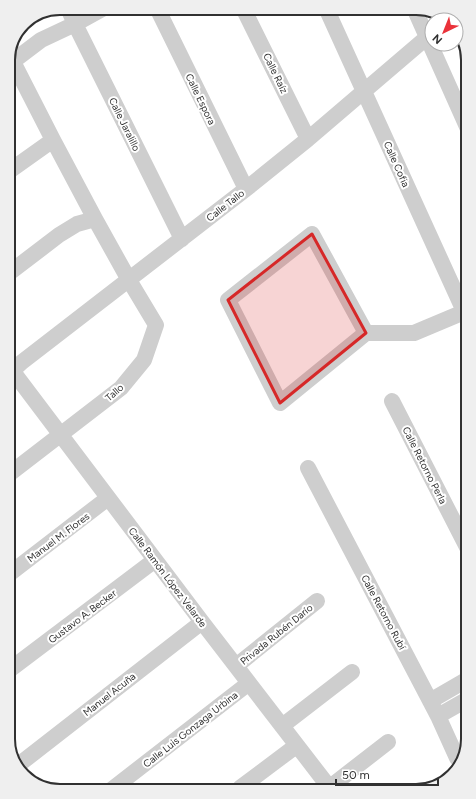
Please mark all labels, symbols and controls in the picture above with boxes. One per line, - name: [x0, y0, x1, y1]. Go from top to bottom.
- north arrow: [424, 12, 464, 52]
- text: N: [430, 31, 445, 47]
- street label: Calle Raíz: [260, 51, 291, 96]
- street label: Calle Espora: [183, 71, 219, 127]
- street label: Calle Jaralillo: [106, 95, 143, 153]
- street label: Calle Cofia: [381, 139, 412, 189]
- street label: Calle Tallo: [204, 186, 247, 224]
- street label: Tallo: [102, 381, 126, 404]
- street label: Calle Retorno Perla: [399, 424, 450, 506]
- street label: Manuel M. Flores: [25, 510, 92, 565]
- street label: Calle Ramón López Velarde: [126, 525, 210, 630]
- street label: Calle Retorno Rubí: [358, 572, 409, 653]
- street label: Gustavo A. Becker: [46, 586, 119, 646]
- street label: Privada Rubén Darío: [237, 601, 315, 668]
- street label: Manuel Acuña: [80, 670, 138, 719]
- street label: Calle Luis Gonzaga Urbina: [140, 688, 240, 770]
- scale bar: [336, 761, 438, 787]
- text: 50 m: [342, 768, 370, 782]

